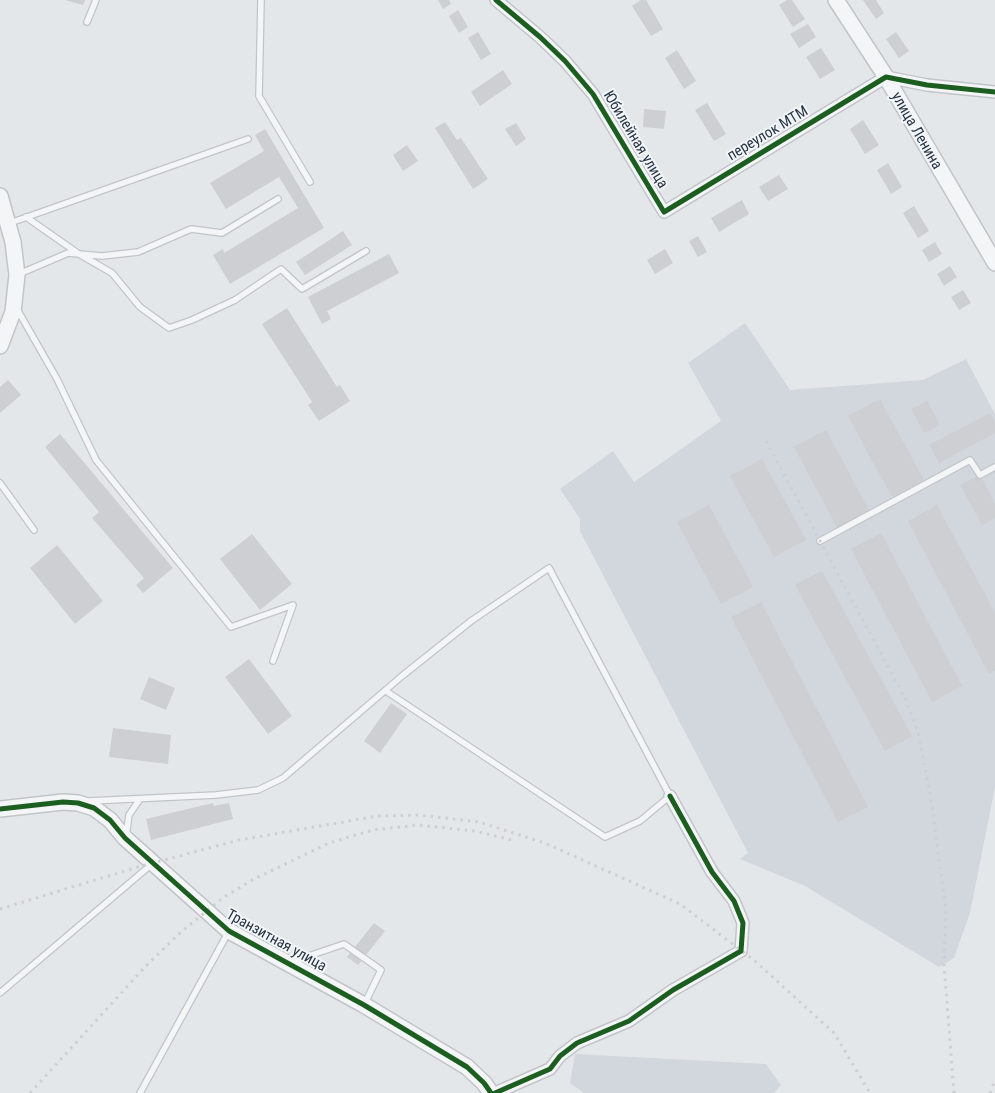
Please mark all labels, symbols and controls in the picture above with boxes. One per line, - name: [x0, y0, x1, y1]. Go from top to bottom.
- street label: Юбилейная улица: [599, 88, 671, 192]
- street label: улица Ленина: [887, 89, 945, 173]
- street label: переулок МТМ: [724, 103, 812, 165]
- street label: Транзитная улица: [223, 906, 329, 976]

